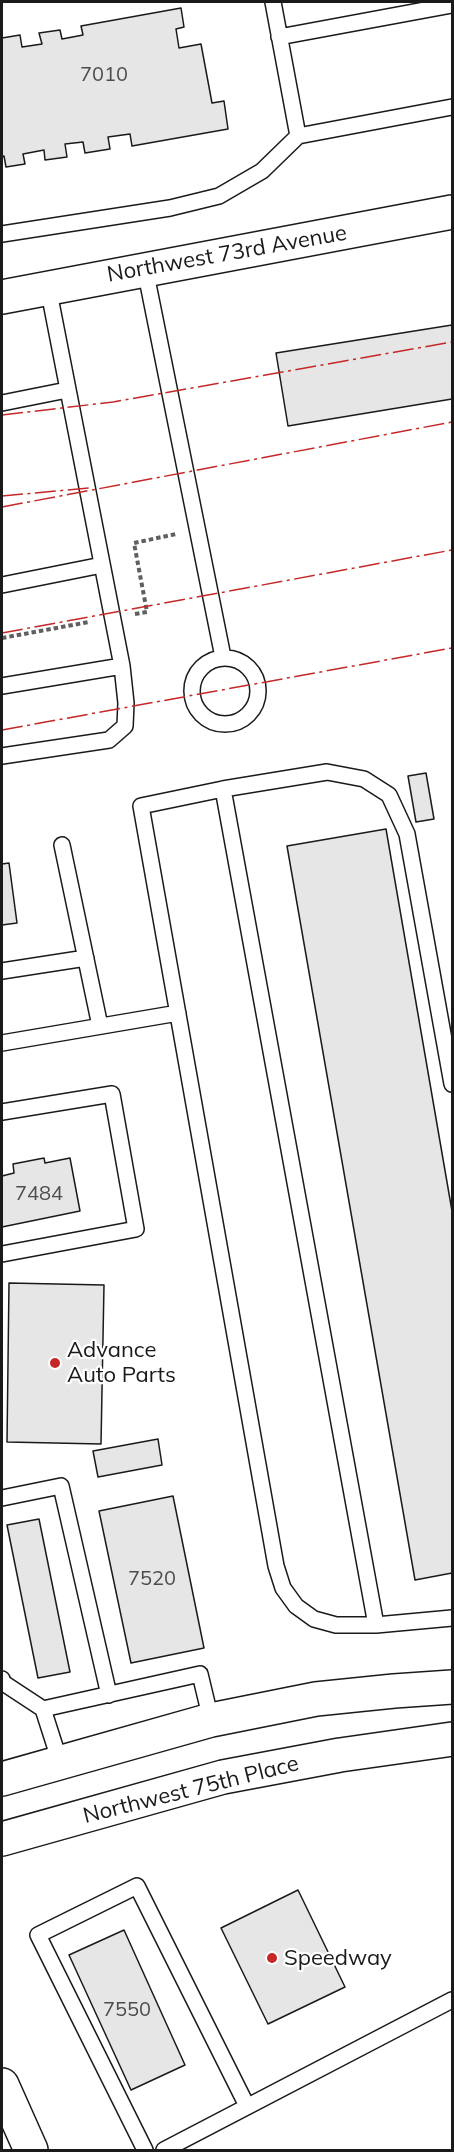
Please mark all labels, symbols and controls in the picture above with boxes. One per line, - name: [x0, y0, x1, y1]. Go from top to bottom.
- house number: 7010: [80, 63, 128, 87]
- street label: Northwest 73rd Avenue: [105, 220, 349, 288]
- house number: 7484: [15, 1182, 63, 1206]
- place label: Advance Auto Parts: [67, 1337, 176, 1388]
- marker: Advance Auto Parts: [48, 1356, 62, 1370]
- house number: 7520: [128, 1567, 176, 1591]
- street label: Northwest 75th Place: [80, 1750, 302, 1830]
- place label: Speedway: [284, 1945, 392, 1971]
- marker: Speedway: [265, 1951, 279, 1965]
- house number: 7550: [103, 1998, 151, 2022]

